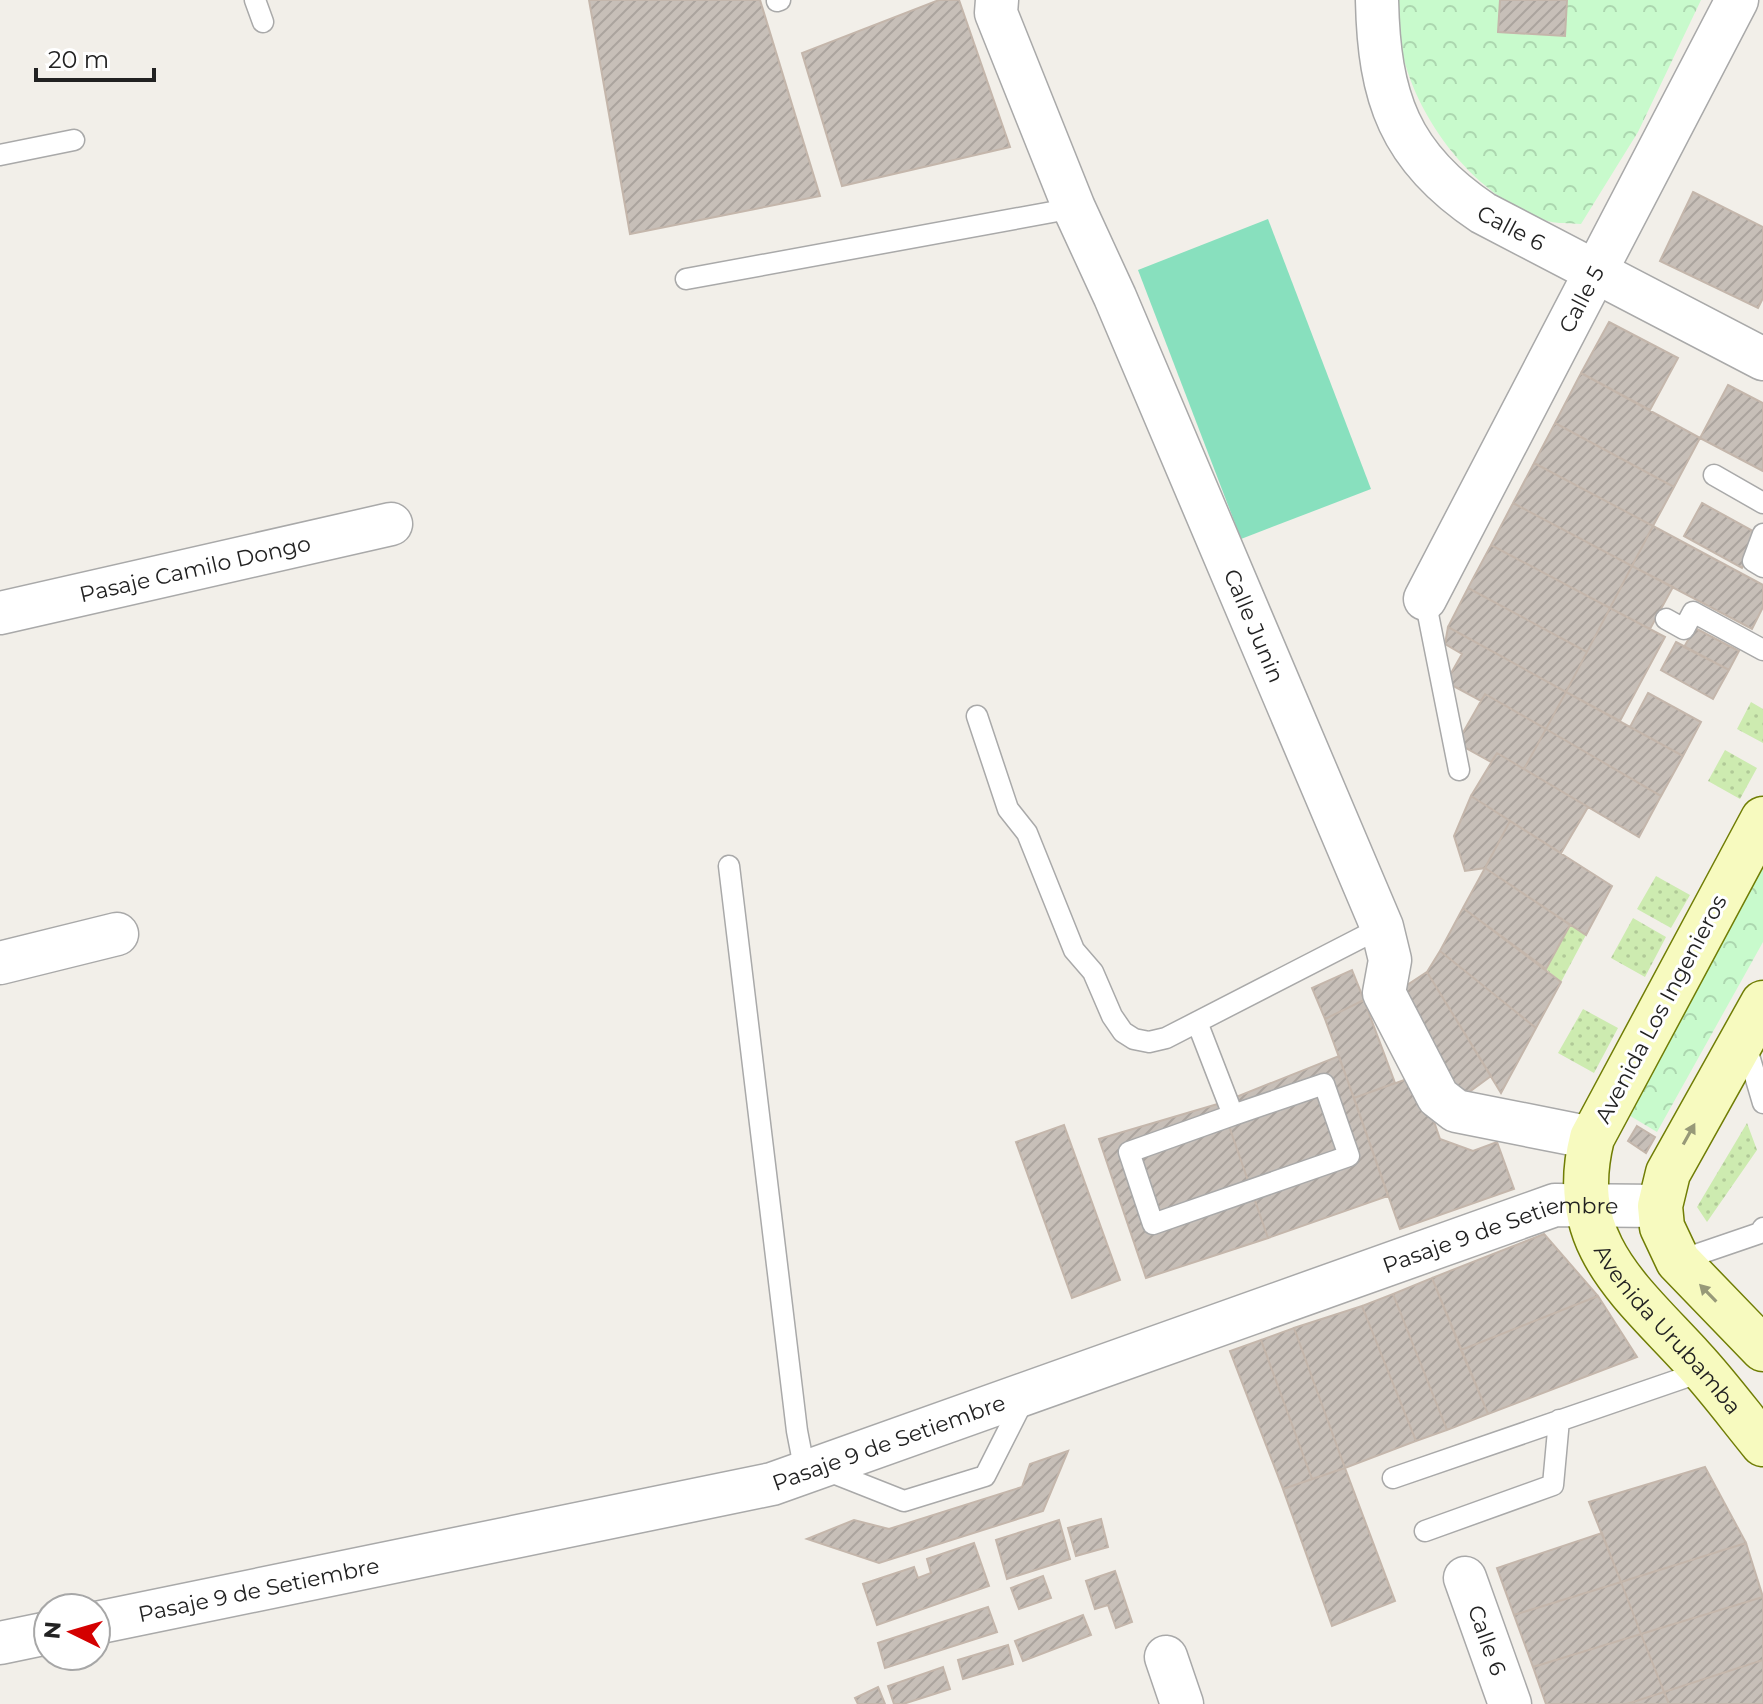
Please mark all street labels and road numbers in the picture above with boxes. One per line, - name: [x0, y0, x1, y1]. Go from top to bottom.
- street label: Calle 6: [1473, 199, 1550, 257]
- street label: Calle 5: [1553, 261, 1610, 337]
- street label: Pasaje Camilo Dongo: [77, 529, 313, 608]
- street label: Calle Junin: [1218, 565, 1290, 687]
- street label: Avenida Los Ingenieros: [1589, 890, 1733, 1128]
- street label: Pasaje 9 de Setiembre: [1379, 1191, 1619, 1279]
- street label: Avenida Urubamba: [1588, 1240, 1747, 1420]
- street label: Pasaje 9 de Setiembre: [768, 1389, 1009, 1496]
- street label: Pasaje 9 de Setiembre: [136, 1552, 382, 1628]
- street label: Calle 6: [1462, 1601, 1512, 1679]

